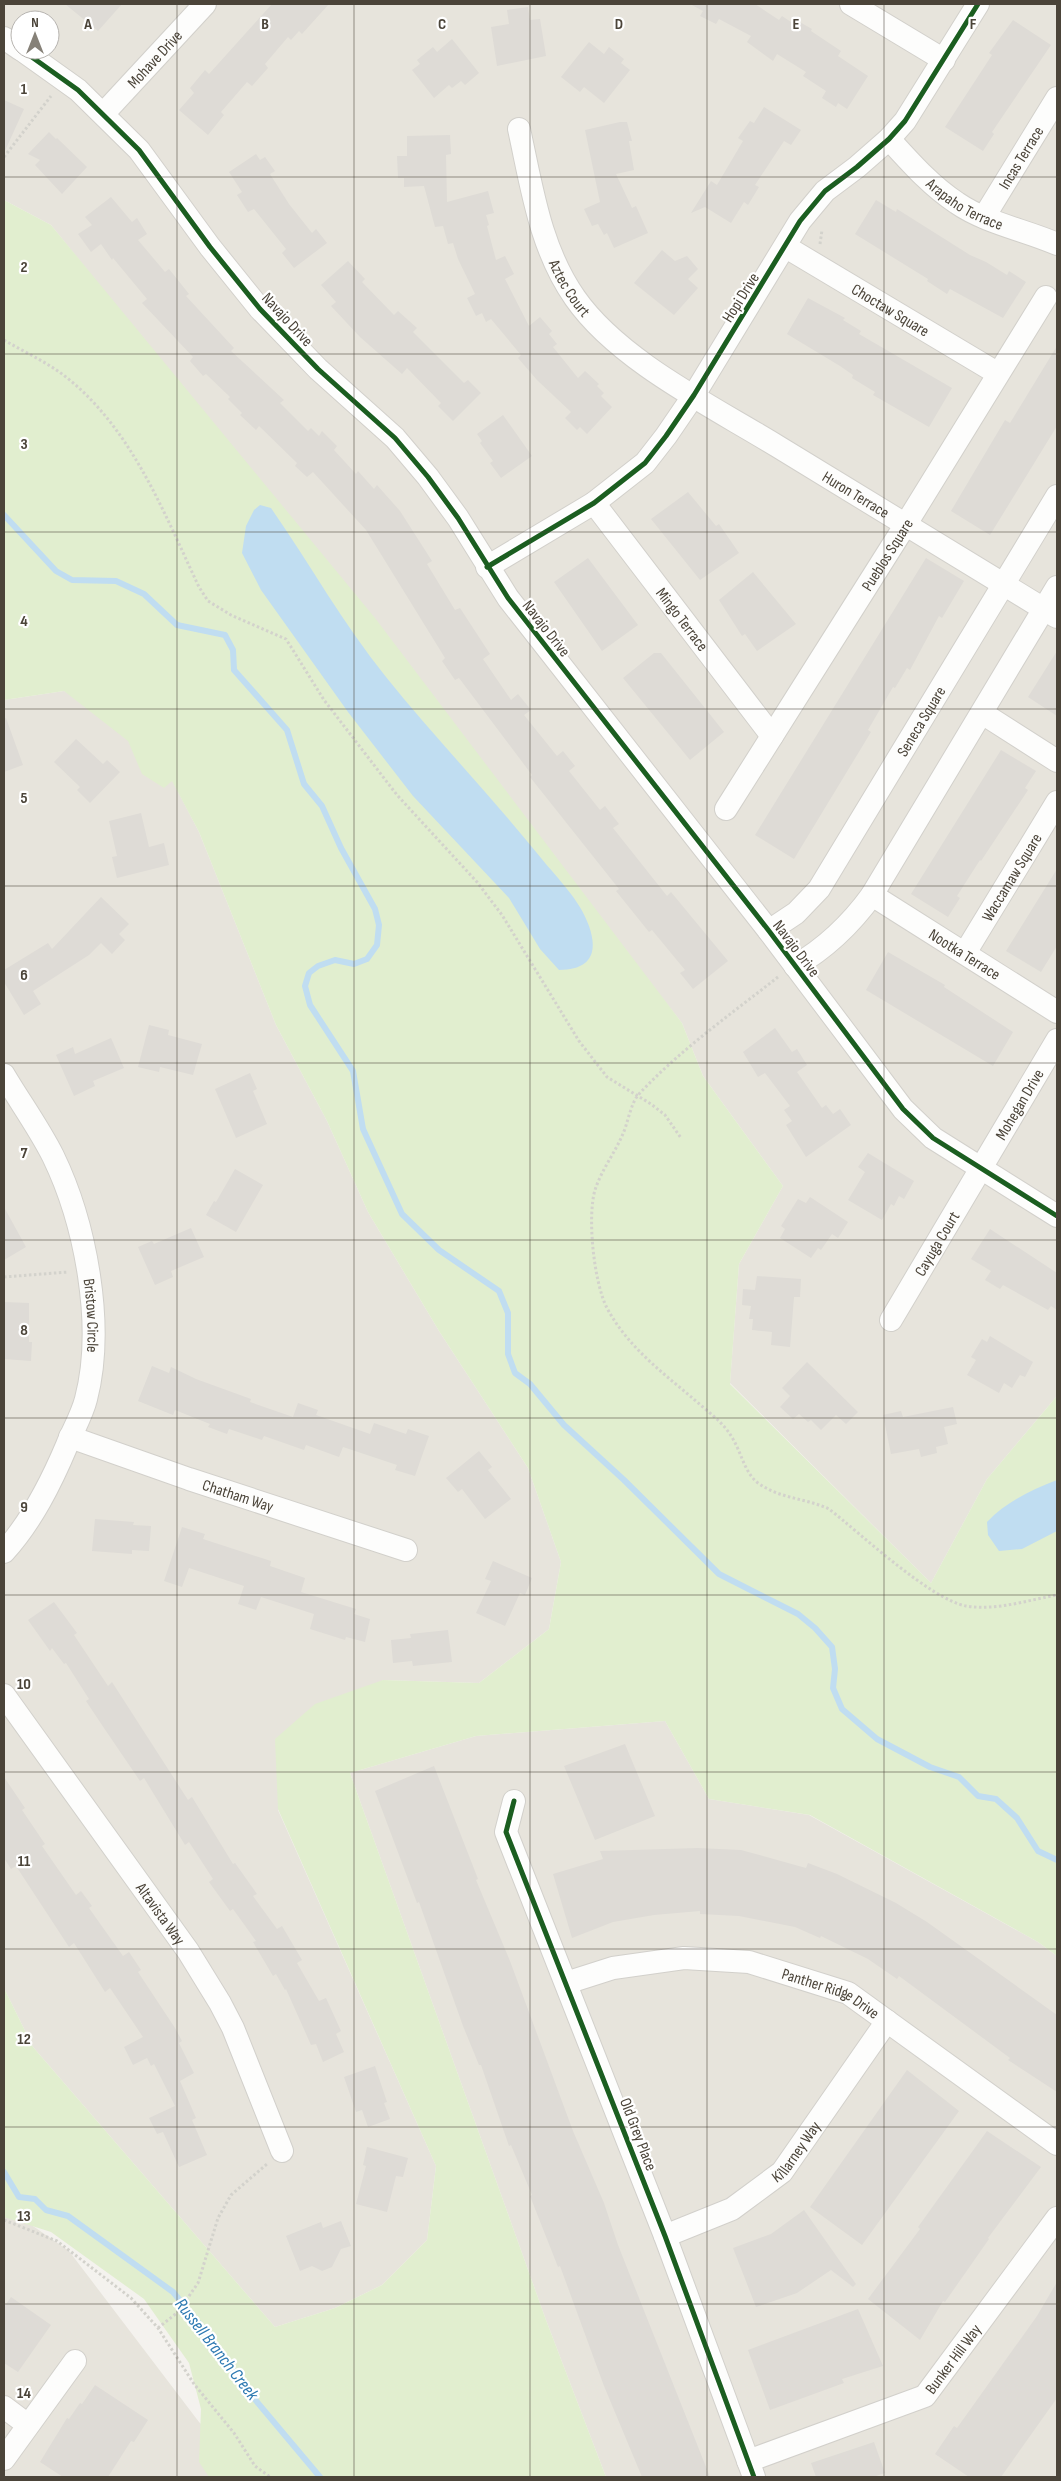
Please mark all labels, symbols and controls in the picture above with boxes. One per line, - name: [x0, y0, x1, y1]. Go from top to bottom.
- north arrow: [10, 10, 60, 60]
- text: N: [31, 14, 39, 31]
- text: A: [83, 15, 92, 34]
- text: B: [261, 15, 269, 34]
- text: C: [438, 15, 446, 34]
- text: D: [615, 15, 623, 34]
- text: E: [793, 15, 800, 34]
- text: F: [970, 15, 977, 34]
- street label: Mohave Drive: [124, 27, 187, 93]
- text: 1: [21, 80, 28, 99]
- street label: Incas Terrace: [995, 123, 1048, 193]
- street label: Arapaho Terrace: [921, 174, 1005, 235]
- street label: Aztec Court: [544, 256, 594, 321]
- text: 2: [20, 258, 28, 277]
- street label: Hopi Drive: [719, 269, 764, 326]
- street label: Choctaw Square: [848, 280, 932, 341]
- street label: Navajo Drive: [257, 289, 316, 351]
- text: 3: [20, 435, 28, 454]
- street label: Huron Terrace: [818, 468, 892, 523]
- street label: Pueblos Square: [858, 516, 918, 595]
- street label: Mingo Terrace: [651, 584, 712, 655]
- street label: Navajo Drive: [518, 597, 574, 661]
- text: 4: [20, 612, 28, 631]
- street label: Seneca Square: [893, 683, 950, 760]
- text: 5: [20, 789, 28, 808]
- street label: Waccamaw Square: [978, 830, 1047, 925]
- street label: Navajo Drive: [768, 917, 823, 981]
- street label: Nootka Terrace: [925, 925, 1003, 985]
- text: 6: [20, 966, 28, 985]
- street label: Mohegan Drive: [992, 1066, 1049, 1144]
- text: 7: [21, 1144, 28, 1163]
- street label: Cayuga Court: [911, 1208, 964, 1280]
- street label: Bristow Circle: [79, 1277, 102, 1353]
- text: 8: [20, 1321, 28, 1340]
- street label: Chatham Way: [200, 1476, 276, 1517]
- text: 9: [20, 1498, 28, 1517]
- text: 10: [17, 1675, 31, 1694]
- text: 11: [18, 1852, 31, 1871]
- street label: Altavista Way: [131, 1879, 188, 1949]
- street label: Panther Ridge Drive: [779, 1965, 883, 2023]
- text: 12: [17, 2030, 31, 2049]
- street label: Old Grey Place: [615, 2096, 660, 2173]
- street label: Killarney Way: [768, 2118, 825, 2187]
- text: 13: [17, 2207, 31, 2226]
- water label: Russell Branch Creek: [170, 2294, 264, 2405]
- street label: Bunker Hill Way: [922, 2321, 986, 2398]
- text: 14: [17, 2384, 31, 2403]

